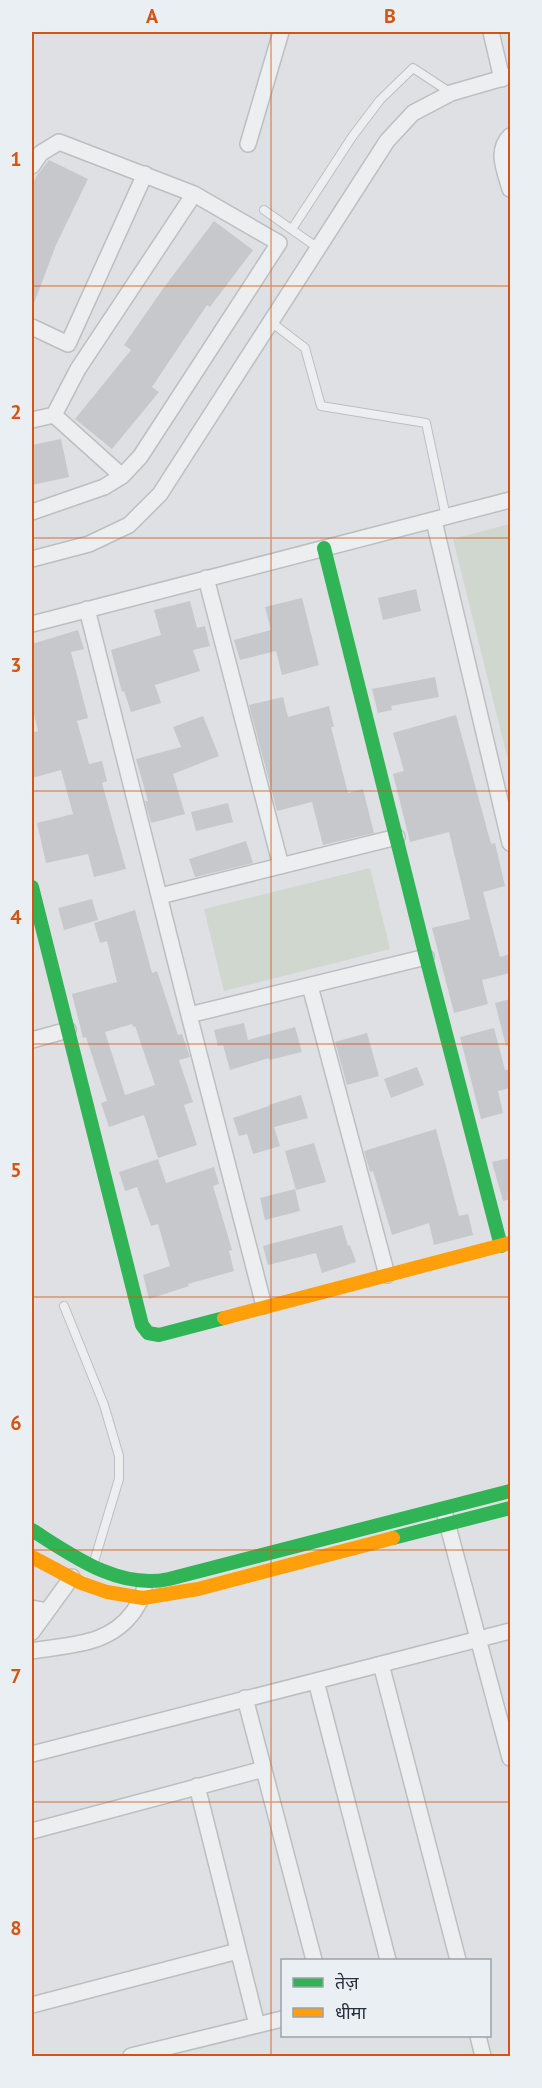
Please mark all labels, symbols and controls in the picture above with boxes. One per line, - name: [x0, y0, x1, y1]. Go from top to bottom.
- text: A: [146, 3, 159, 29]
- text: B: [384, 3, 396, 29]
- text: 1: [10, 146, 22, 172]
- text: 2: [10, 399, 22, 425]
- text: 3: [10, 652, 22, 678]
- text: 4: [10, 904, 22, 930]
- text: 5: [10, 1157, 22, 1183]
- text: 6: [10, 1410, 22, 1436]
- text: 7: [10, 1663, 22, 1689]
- text: 8: [10, 1915, 22, 1941]
- legend: [281, 1959, 491, 2037]
- text: तेज़: [335, 1971, 359, 1994]
- text: धीमा: [335, 2001, 366, 2024]

